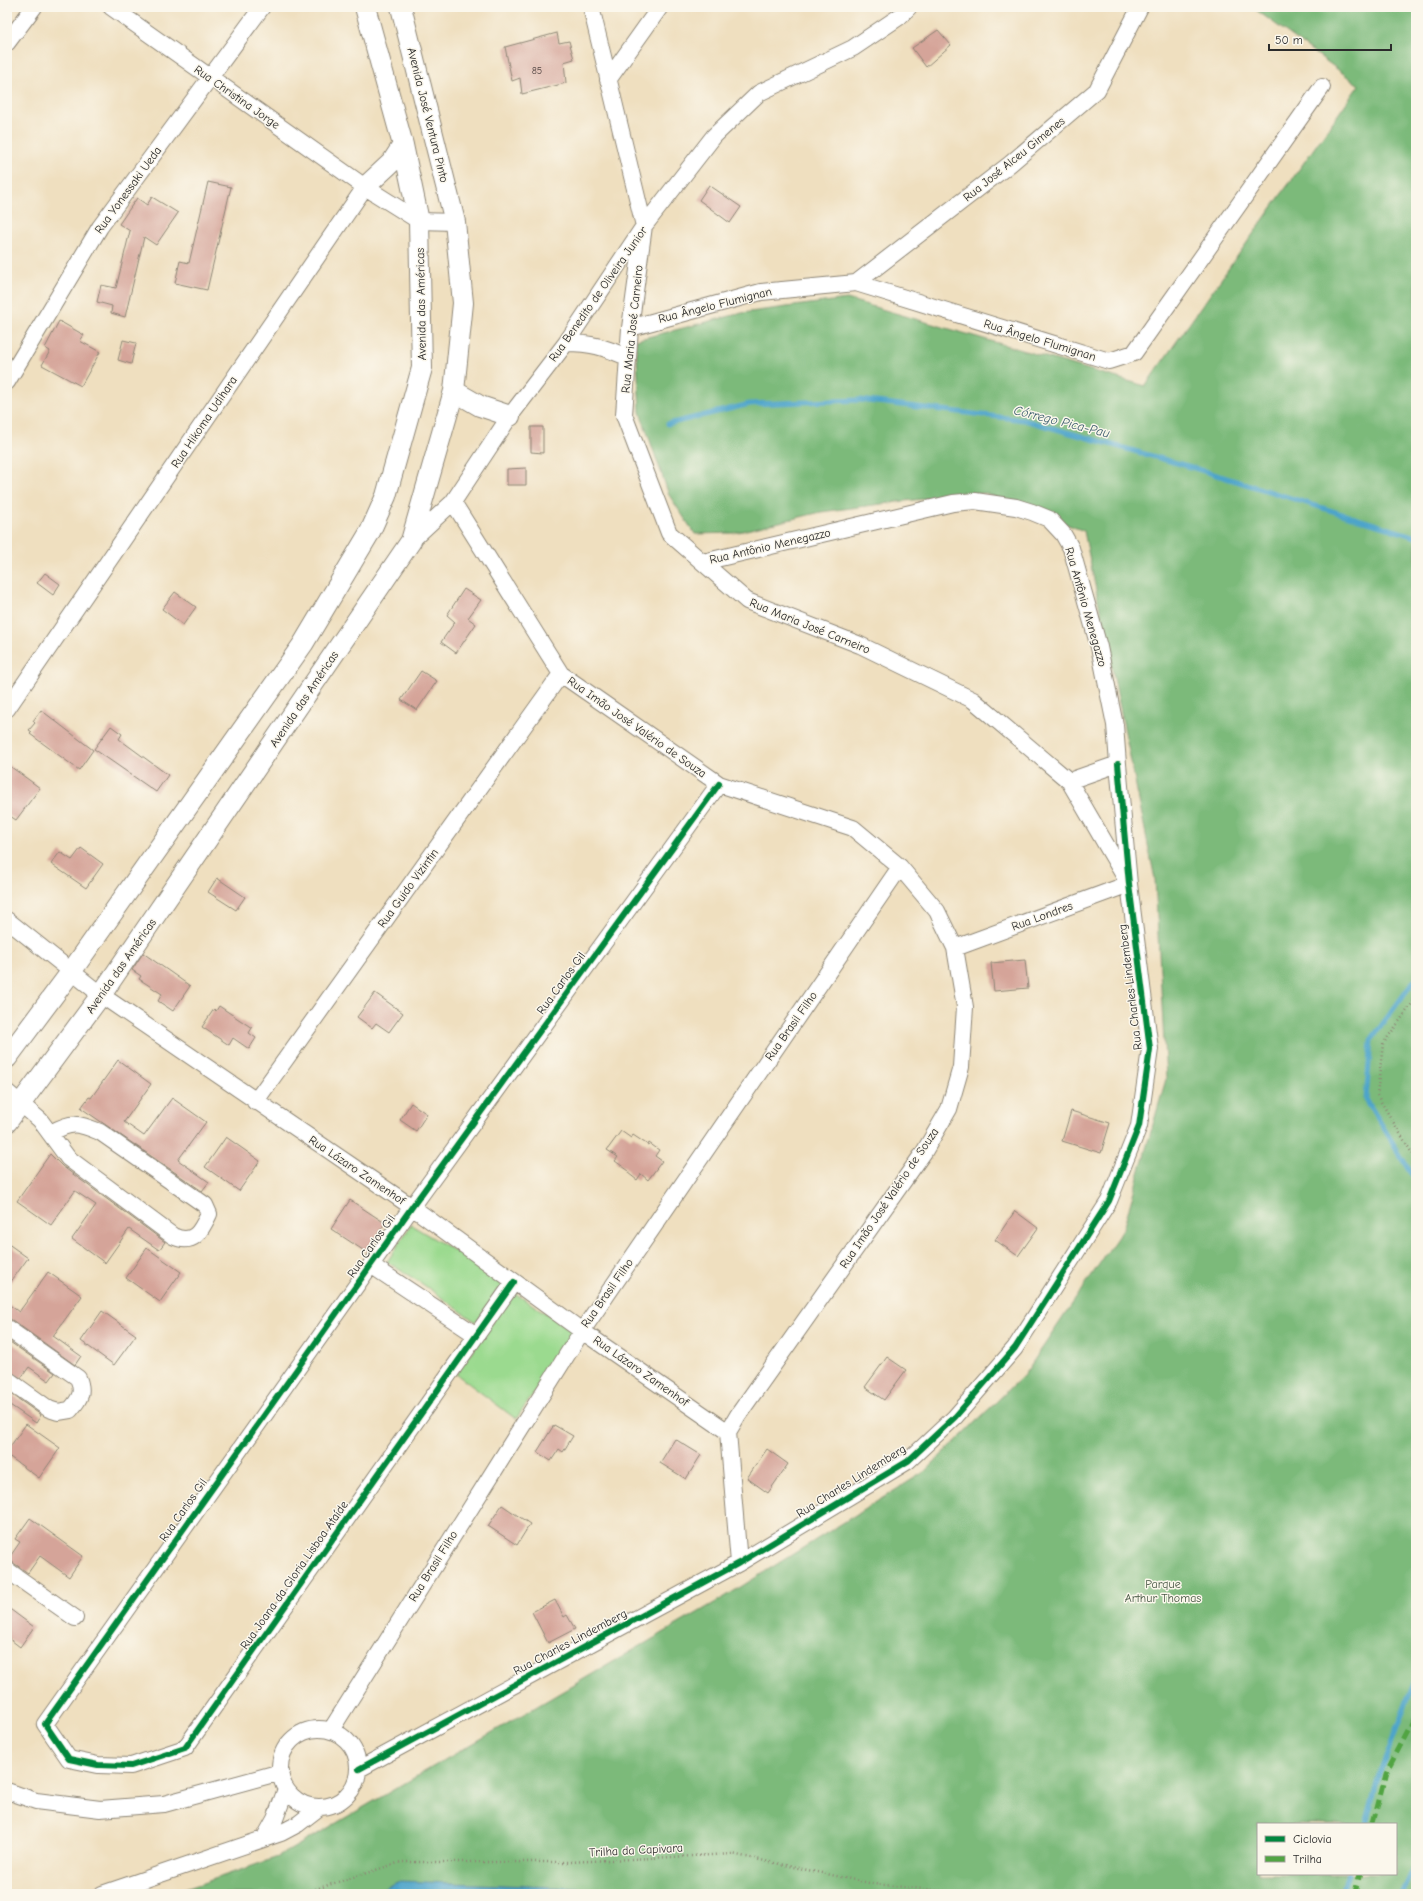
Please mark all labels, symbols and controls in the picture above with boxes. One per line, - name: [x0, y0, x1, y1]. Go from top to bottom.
- scale bar: [1269, 26, 1391, 52]
- text: 50 m: [1275, 33, 1303, 47]
- street label: Avenida José Ventura Pinto: [404, 46, 452, 184]
- street label: Rua Christina Jorge: [191, 62, 283, 132]
- house number: 85: [532, 65, 542, 77]
- street label: Rua José Alceu Gimenes: [960, 114, 1068, 204]
- street label: Rua Yonessaki Ueda: [92, 144, 164, 236]
- street label: Rua Benedito de Oliveira Junior: [546, 223, 650, 364]
- street label: Avenida das Américas: [413, 248, 429, 360]
- street label: Rua Maria José Carneiro: [618, 264, 646, 394]
- street label: Rua Ângelo Flumignan: [657, 284, 773, 326]
- street label: Rua Ângelo Flumignan: [982, 316, 1098, 364]
- street label: Rua Hikoma Udihara: [168, 373, 240, 471]
- water label: Córrego Pica-Pau: [1012, 402, 1112, 441]
- street label: Rua Antônio Menegazzo: [708, 525, 832, 567]
- street label: Rua Antônio Menegazzo: [1062, 545, 1110, 669]
- street label: Rua Maria José Carneiro: [748, 595, 872, 657]
- street label: Avenida das Américas: [267, 648, 341, 750]
- street label: Rua Imão José Valério de Souza: [565, 674, 709, 780]
- street label: Rua Guido Vizintin: [375, 846, 441, 930]
- street label: Rua Londres: [1009, 898, 1075, 934]
- street label: Avenida das Américas: [83, 916, 159, 1016]
- street label: Rua Charles Lindemberg: [1115, 923, 1145, 1051]
- street label: Rua Carlos Gil: [534, 949, 588, 1017]
- street label: Rua Brasil Filho: [762, 989, 820, 1063]
- street label: Rua Imão José Valério de Souza: [837, 1125, 941, 1271]
- street label: Rua Lázaro Zamenhof: [306, 1133, 408, 1208]
- street label: Rua Carlos Gil: [344, 1212, 398, 1280]
- street label: Rua Brasil Filho: [578, 1256, 636, 1330]
- street label: Rua Lázaro Zamenhof: [591, 1333, 692, 1410]
- street label: Rua Charles Lindemberg: [794, 1441, 908, 1521]
- street label: Rua Carlos Gil: [156, 1476, 210, 1544]
- street label: Rua Joana da Gloria Lisboa Ataíde: [237, 1498, 351, 1652]
- street label: Rua Brasil Filho: [406, 1528, 460, 1604]
- park label: Parque Arthur Thomas: [1125, 1577, 1201, 1605]
- street label: Rua Charles Lindemberg: [511, 1606, 629, 1678]
- legend: [1257, 1823, 1397, 1875]
- text: Ciclovia: [1293, 1832, 1332, 1846]
- street label: Trilha da Capivara: [589, 1841, 683, 1859]
- text: Trilha: [1293, 1852, 1322, 1866]

